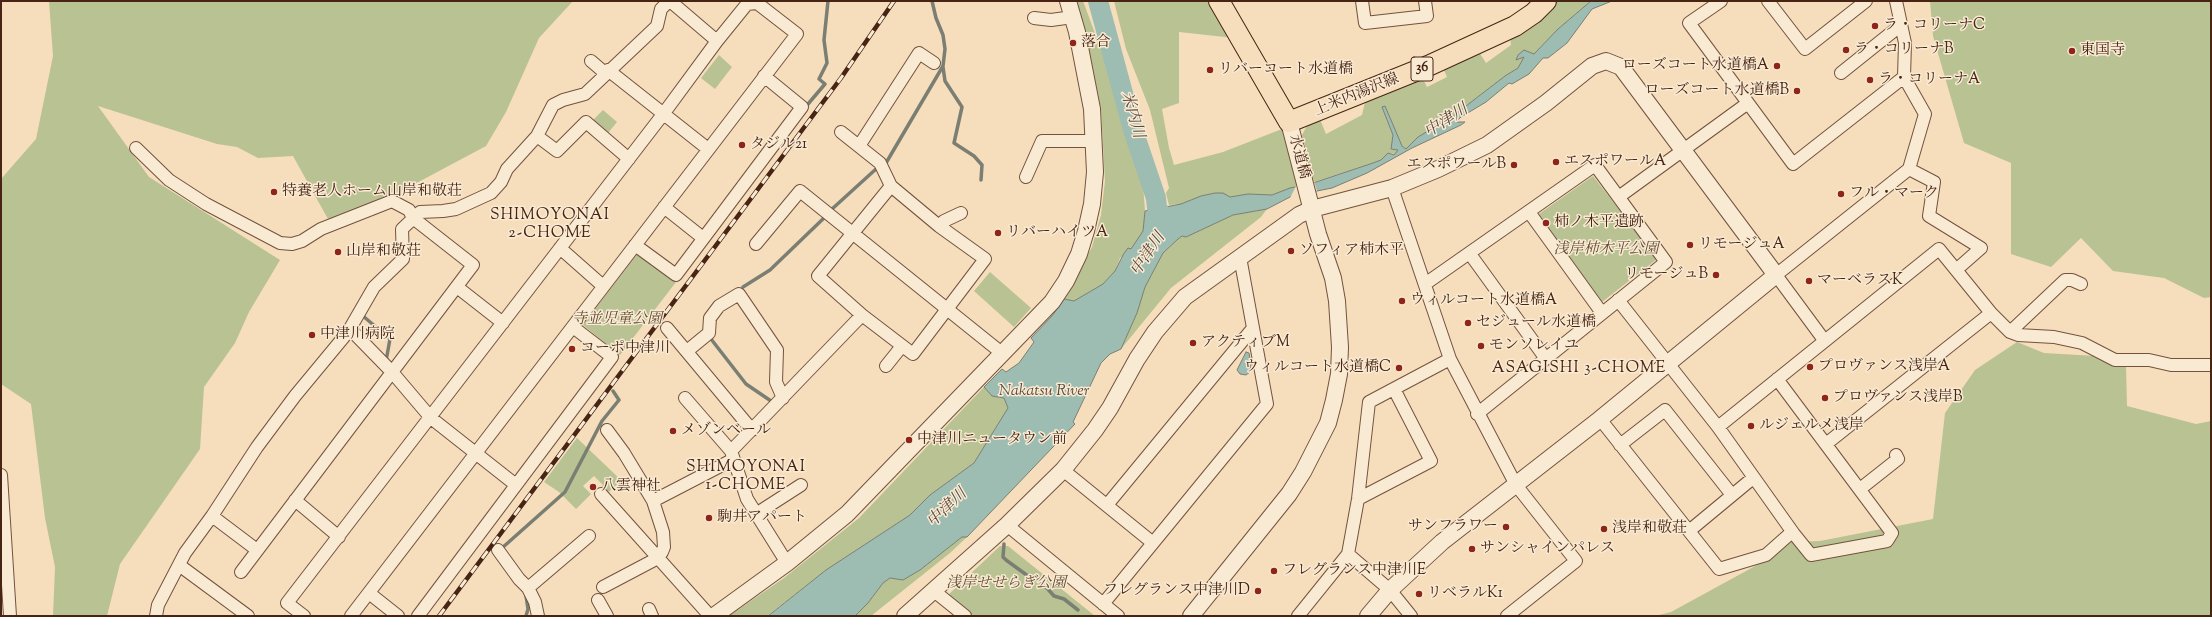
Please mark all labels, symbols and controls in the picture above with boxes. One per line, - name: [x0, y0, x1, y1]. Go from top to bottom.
- place label: ラ・コリーナC: [1883, 17, 1985, 35]
- marker: ラ・コリーナC: [1870, 21, 1880, 31]
- place label: 落合: [1081, 34, 1111, 52]
- marker: 落合: [1068, 38, 1078, 48]
- place label: ラ・コリーナB: [1854, 41, 1953, 59]
- place label: 東国寺: [2080, 42, 2125, 60]
- marker: ラ・コリーナB: [1841, 45, 1851, 55]
- marker: 東国寺: [2067, 46, 2077, 56]
- road number: 36: [1411, 57, 1433, 81]
- place label: ローズコート水道橋A: [1622, 57, 1769, 75]
- place label: リバーコート水道橋: [1218, 61, 1353, 79]
- marker: ローズコート水道橋A: [1772, 61, 1782, 71]
- marker: リバーコート水道橋: [1205, 65, 1215, 75]
- street label: 上米内湯沢線: [1312, 71, 1402, 121]
- place label: ラ・コリーナA: [1878, 71, 1980, 89]
- marker: ラ・コリーナA: [1865, 75, 1875, 85]
- place label: ローズコート水道橋B: [1645, 82, 1789, 100]
- marker: ローズコート水道橋B: [1792, 86, 1802, 96]
- water label: 米内川: [1115, 89, 1147, 141]
- water label: 中津川: [1422, 101, 1472, 143]
- street label: 水道橋: [1283, 133, 1313, 181]
- place label: タジル21: [750, 136, 807, 154]
- marker: タジル21: [737, 140, 747, 150]
- place label: エスポワールA: [1564, 153, 1666, 171]
- place label: エスポワールB: [1407, 156, 1506, 174]
- marker: エスポワールA: [1551, 157, 1561, 167]
- marker: エスポワールB: [1509, 160, 1519, 170]
- place label: 特養老人ホーム山岸和敬荘: [282, 183, 462, 201]
- place label: フル・マーク: [1849, 185, 1939, 203]
- marker: 特養老人ホーム山岸和敬荘: [269, 187, 279, 197]
- marker: フル・マーク: [1836, 189, 1846, 199]
- district label: SHIMOYONAI 2-CHOME: [490, 206, 610, 244]
- place label: 柿ノ木平遺跡: [1554, 214, 1644, 232]
- marker: 柿ノ木平遺跡: [1541, 218, 1551, 228]
- place label: リバーハイツA: [1006, 224, 1108, 242]
- marker: リバーハイツA: [993, 228, 1003, 238]
- water label: 中津川: [1128, 230, 1170, 280]
- place label: リモージュA: [1698, 236, 1785, 254]
- marker: リモージュA: [1685, 240, 1695, 250]
- park label: 浅岸柿木平公園: [1554, 241, 1658, 259]
- place label: ソフィア柿木平: [1299, 242, 1404, 260]
- place label: 山岸和敬荘: [346, 243, 421, 261]
- marker: ソフィア柿木平: [1286, 246, 1296, 256]
- marker: 山岸和敬荘: [333, 247, 343, 257]
- place label: リモージュB: [1624, 266, 1708, 284]
- marker: リモージュB: [1711, 270, 1721, 280]
- place label: マーベラスK: [1817, 272, 1903, 290]
- marker: マーベラスK: [1804, 276, 1814, 286]
- place label: ウィルコート水道橋A: [1410, 292, 1557, 310]
- marker: ウィルコート水道橋A: [1397, 296, 1407, 306]
- park label: 寺並児童公園: [572, 311, 662, 329]
- place label: セジュール水道橋: [1476, 314, 1596, 332]
- marker: セジュール水道橋: [1463, 318, 1473, 328]
- place label: 中津川病院: [320, 326, 395, 344]
- marker: 中津川病院: [307, 330, 317, 340]
- place label: アクティブM: [1201, 334, 1290, 352]
- place label: モンソレイユ: [1489, 337, 1579, 355]
- marker: アクティブM: [1188, 338, 1198, 348]
- place label: コーポ中津川: [580, 340, 670, 358]
- marker: モンソレイユ: [1476, 341, 1486, 351]
- marker: コーポ中津川: [567, 344, 577, 354]
- place label: プロヴァンス浅岸A: [1818, 358, 1950, 376]
- place label: ウィルコート水道橋C: [1244, 359, 1391, 377]
- district label: ASAGISHI 3-CHOME: [1492, 359, 1666, 379]
- marker: プロヴァンス浅岸A: [1805, 362, 1815, 372]
- marker: ウィルコート水道橋C: [1394, 363, 1404, 373]
- water label: Nakatsu River: [999, 382, 1089, 402]
- place label: プロヴァンス浅岸B: [1833, 389, 1962, 407]
- marker: プロヴァンス浅岸B: [1820, 393, 1830, 403]
- place label: ルジェルメ浅岸: [1759, 417, 1864, 435]
- marker: ルジェルメ浅岸: [1746, 421, 1756, 431]
- place label: メゾンベール: [681, 422, 771, 440]
- marker: メゾンベール: [668, 426, 678, 436]
- place label: 中津川ニュータウン前: [917, 431, 1067, 449]
- marker: 中津川ニュータウン前: [904, 435, 914, 445]
- district label: SHIMOYONAI 1-CHOME: [686, 458, 806, 496]
- place label: 八雲神社: [601, 478, 661, 496]
- marker: 八雲神社: [588, 482, 598, 492]
- water label: 中津川: [924, 485, 972, 533]
- place label: 駒井アパート: [717, 509, 807, 527]
- marker: 駒井アパート: [704, 513, 714, 523]
- place label: サンフラワー: [1408, 518, 1498, 536]
- place label: 浅岸和敬荘: [1612, 520, 1687, 538]
- marker: サンフラワー: [1501, 522, 1511, 532]
- marker: 浅岸和敬荘: [1599, 524, 1609, 534]
- place label: サンシャインパレス: [1480, 540, 1615, 558]
- marker: サンシャインパレス: [1467, 544, 1477, 554]
- place label: フレグランス中津川E: [1282, 562, 1426, 580]
- marker: フレグランス中津川E: [1269, 566, 1279, 576]
- park label: 浅岸せせらぎ公園: [946, 575, 1066, 593]
- place label: フレグランス中津川D: [1103, 582, 1250, 600]
- place label: リベラルK1: [1427, 585, 1503, 603]
- marker: フレグランス中津川D: [1253, 586, 1263, 596]
- marker: リベラルK1: [1414, 589, 1424, 599]

